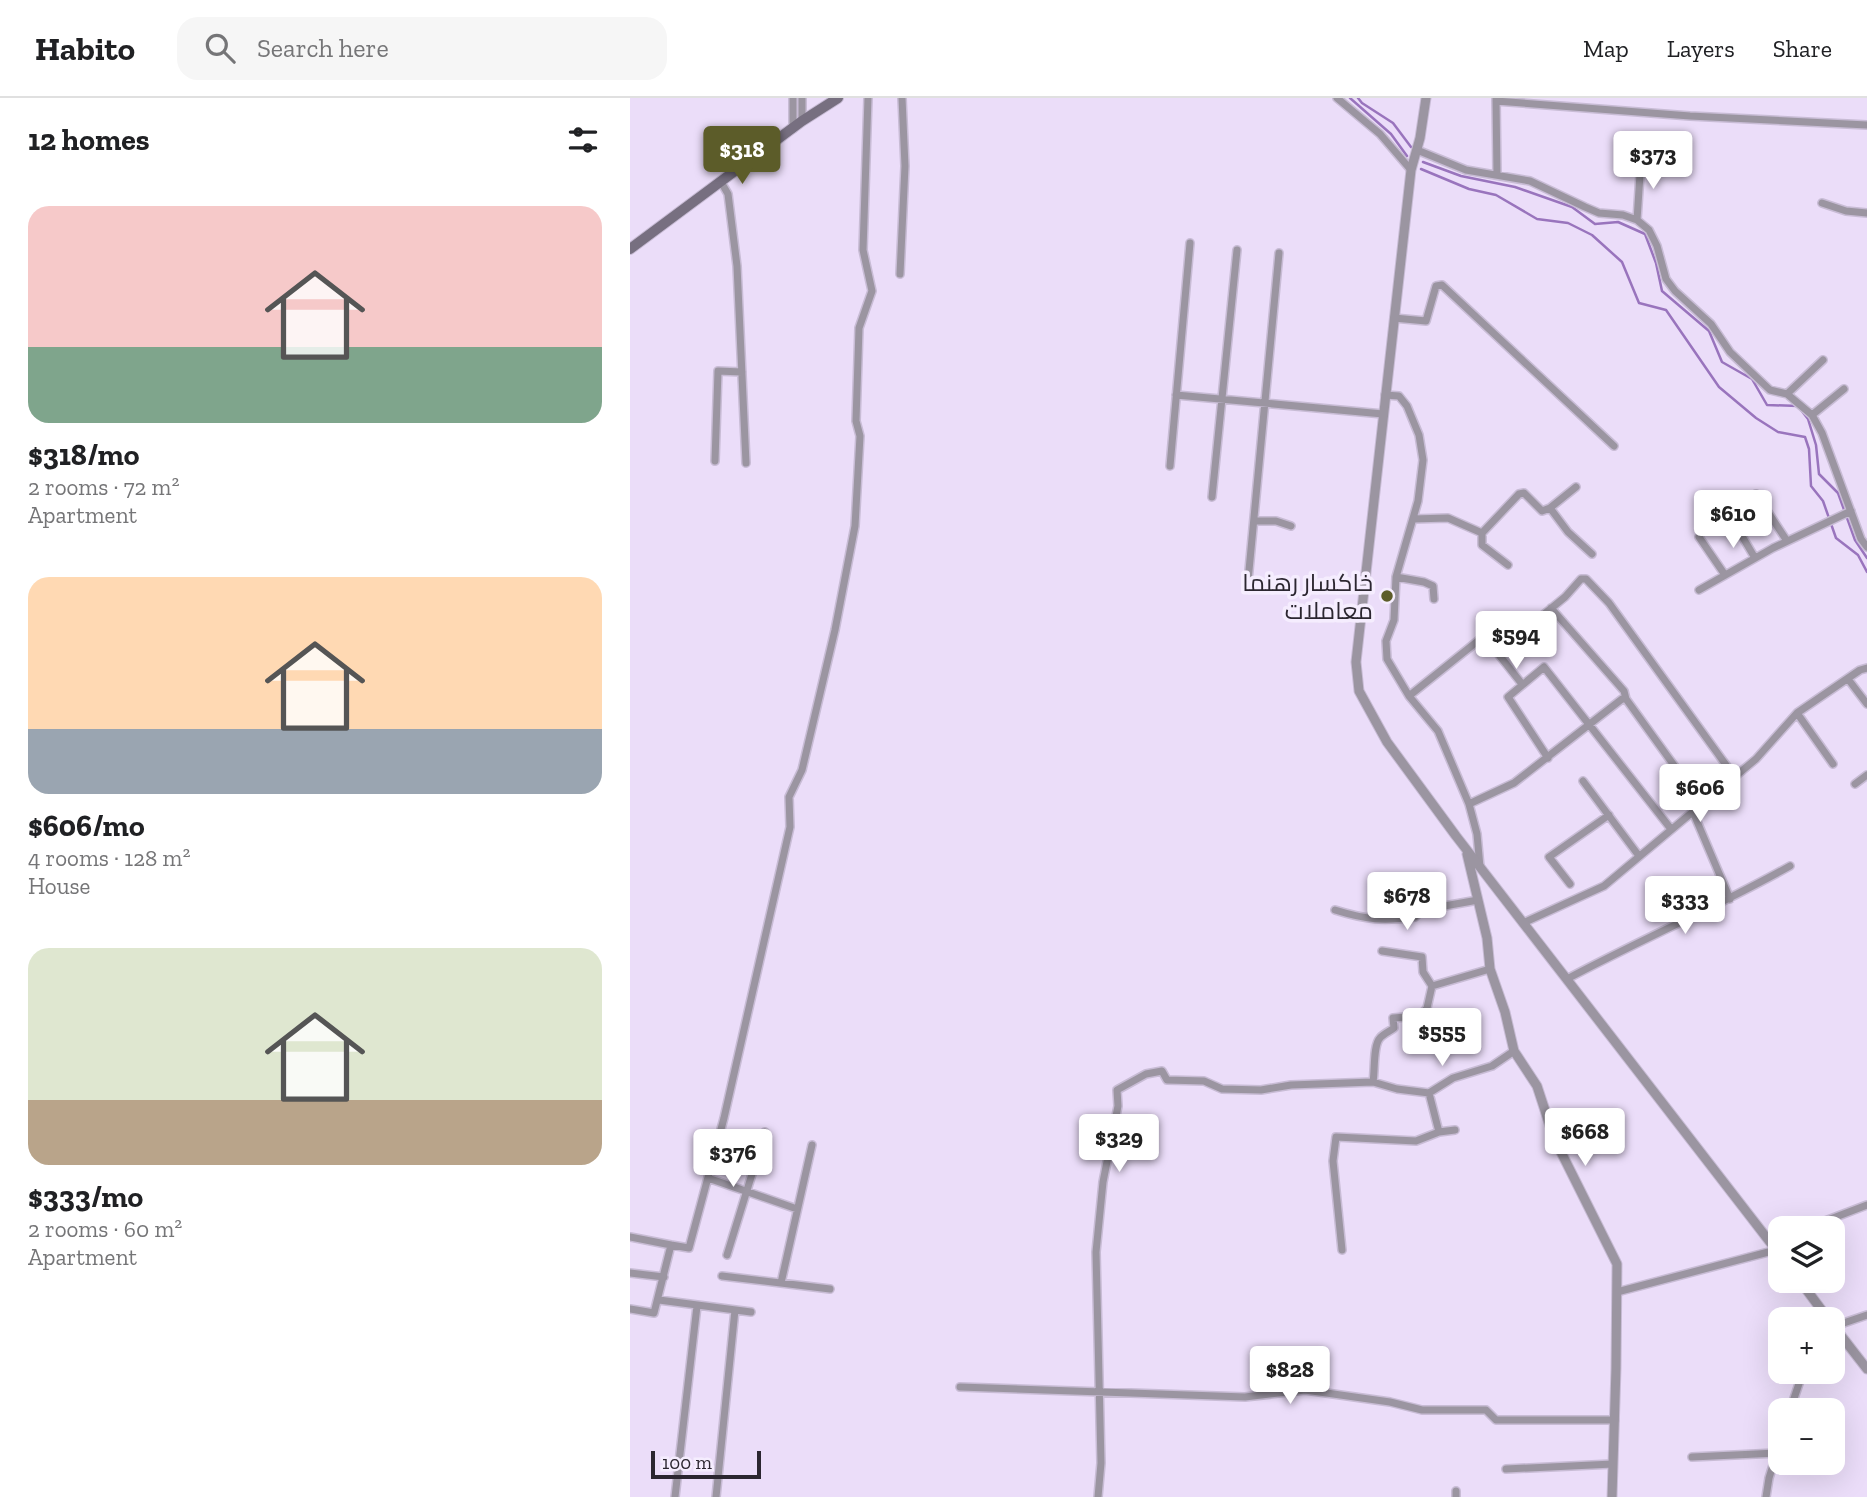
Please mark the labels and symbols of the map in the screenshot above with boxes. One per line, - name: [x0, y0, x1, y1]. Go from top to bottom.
- pin: $318: [701, 126, 783, 186]
- pin: $373: [1612, 132, 1694, 191]
- pin: $610: [1692, 490, 1774, 550]
- place label: خاکسار رهنما معاملات: [1242, 568, 1373, 625]
- marker: خاکسار رهنما معاملات: [1379, 588, 1395, 604]
- pin: $594: [1475, 612, 1557, 671]
- pin: $606: [1659, 764, 1741, 824]
- pin: $678: [1366, 872, 1448, 932]
- pin: $333: [1644, 876, 1726, 936]
- pin: $555: [1401, 1009, 1483, 1068]
- pin: $668: [1544, 1108, 1626, 1168]
- pin: $329: [1078, 1114, 1160, 1174]
- pin: $376: [692, 1130, 774, 1189]
- pin: $828: [1249, 1346, 1331, 1406]
- scale bar: [651, 1448, 761, 1480]

